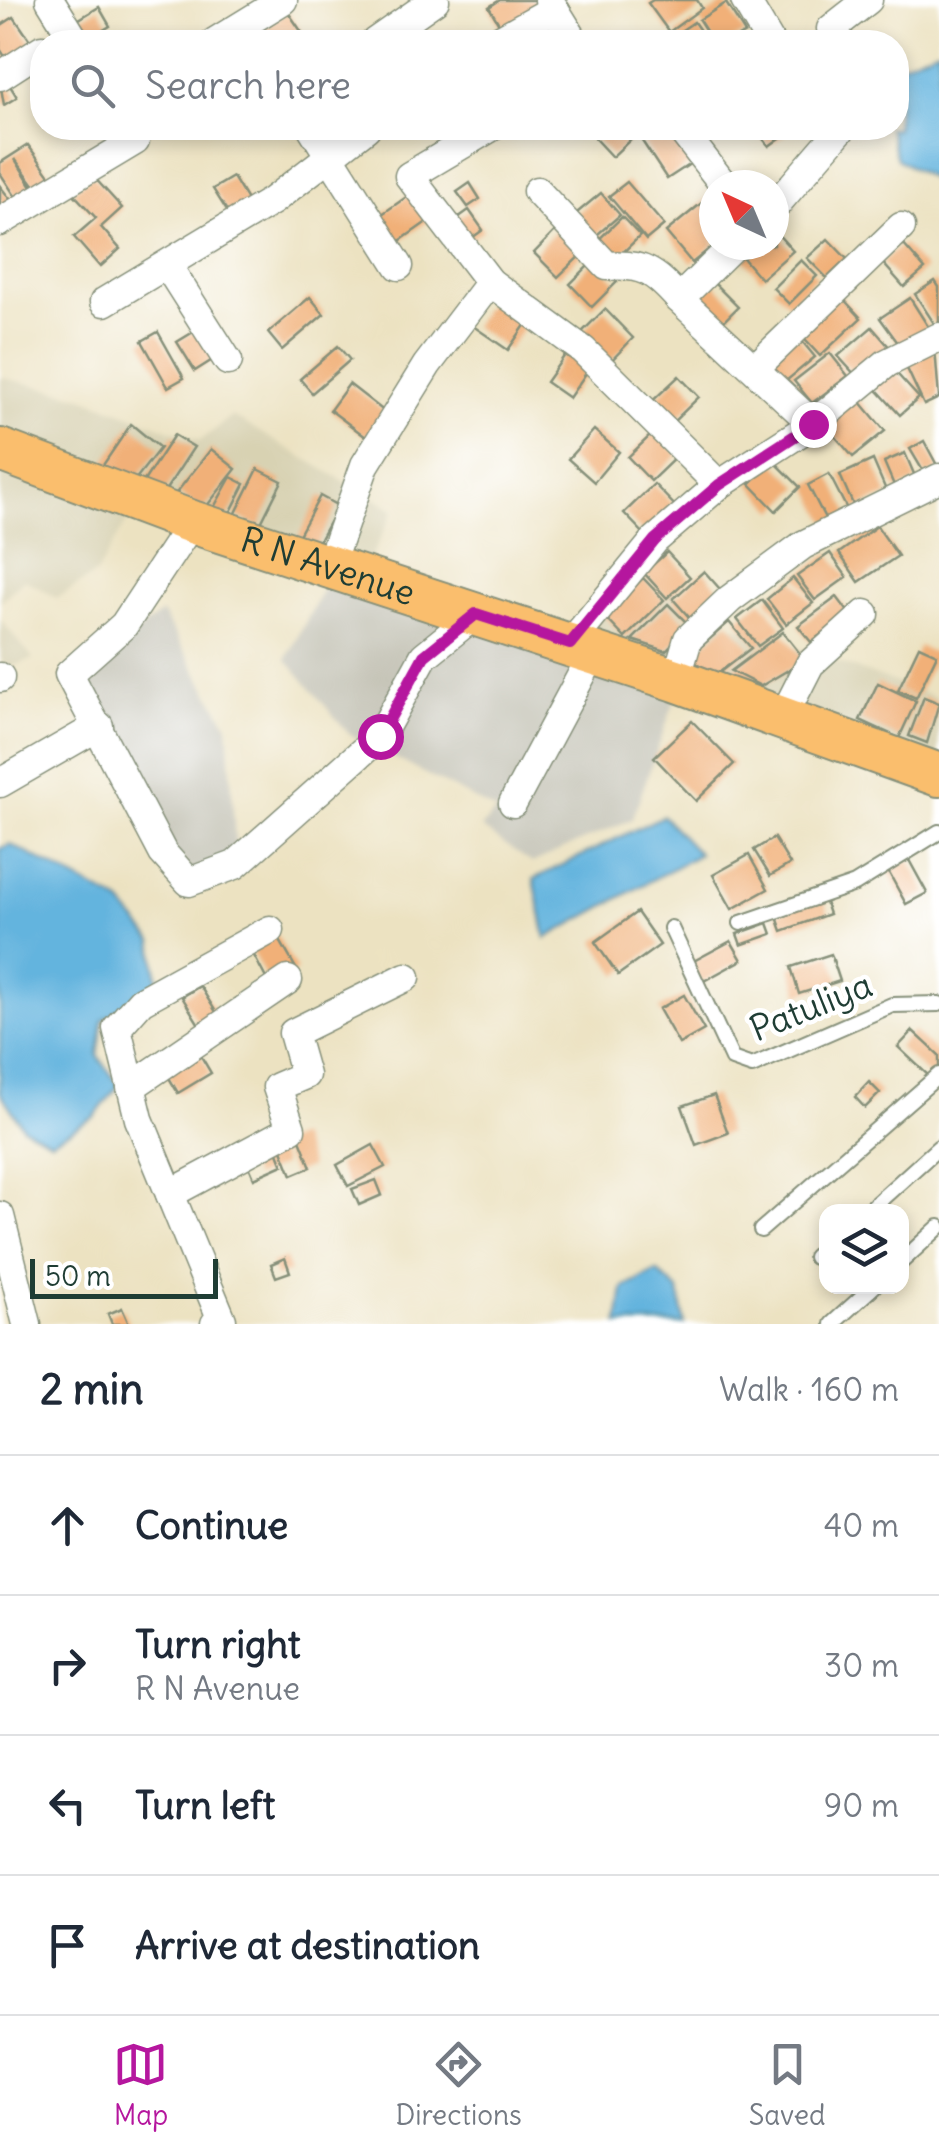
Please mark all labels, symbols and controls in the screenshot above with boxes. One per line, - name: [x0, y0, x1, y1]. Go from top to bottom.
- search box: [30, 30, 909, 140]
- icon: search: [65, 58, 120, 113]
- text: Search here: [145, 62, 351, 109]
- north arrow: [699, 170, 789, 260]
- route end: [791, 402, 837, 448]
- street label: R N Avenue: [236, 516, 421, 614]
- route start: [358, 714, 404, 760]
- street label: Patuliya: [743, 962, 878, 1050]
- map controls: [819, 1204, 909, 1294]
- button: layers: [819, 1204, 909, 1294]
- scale bar: [30, 1254, 218, 1298]
- text: 50 m: [45, 1258, 111, 1294]
- text: 2 min: [40, 1363, 144, 1415]
- text: Walk · 160 m: [719, 1369, 899, 1410]
- icon: ahead: [40, 1498, 95, 1553]
- text: Continue: [135, 1502, 288, 1549]
- text: 40 m: [824, 1505, 899, 1546]
- text: Turn right: [135, 1621, 301, 1668]
- icon: right: [40, 1638, 95, 1693]
- text: 30 m: [824, 1645, 899, 1686]
- text: R N Avenue: [135, 1668, 300, 1709]
- icon: left: [40, 1778, 95, 1833]
- text: Turn left: [135, 1782, 275, 1829]
- text: 90 m: [824, 1785, 899, 1826]
- icon: arrive: [40, 1918, 95, 1973]
- text: Arrive at destination: [135, 1922, 480, 1969]
- tab: Map: [113, 2037, 168, 2133]
- tab: Directions: [395, 2037, 522, 2133]
- tab: Saved: [749, 2037, 826, 2133]

